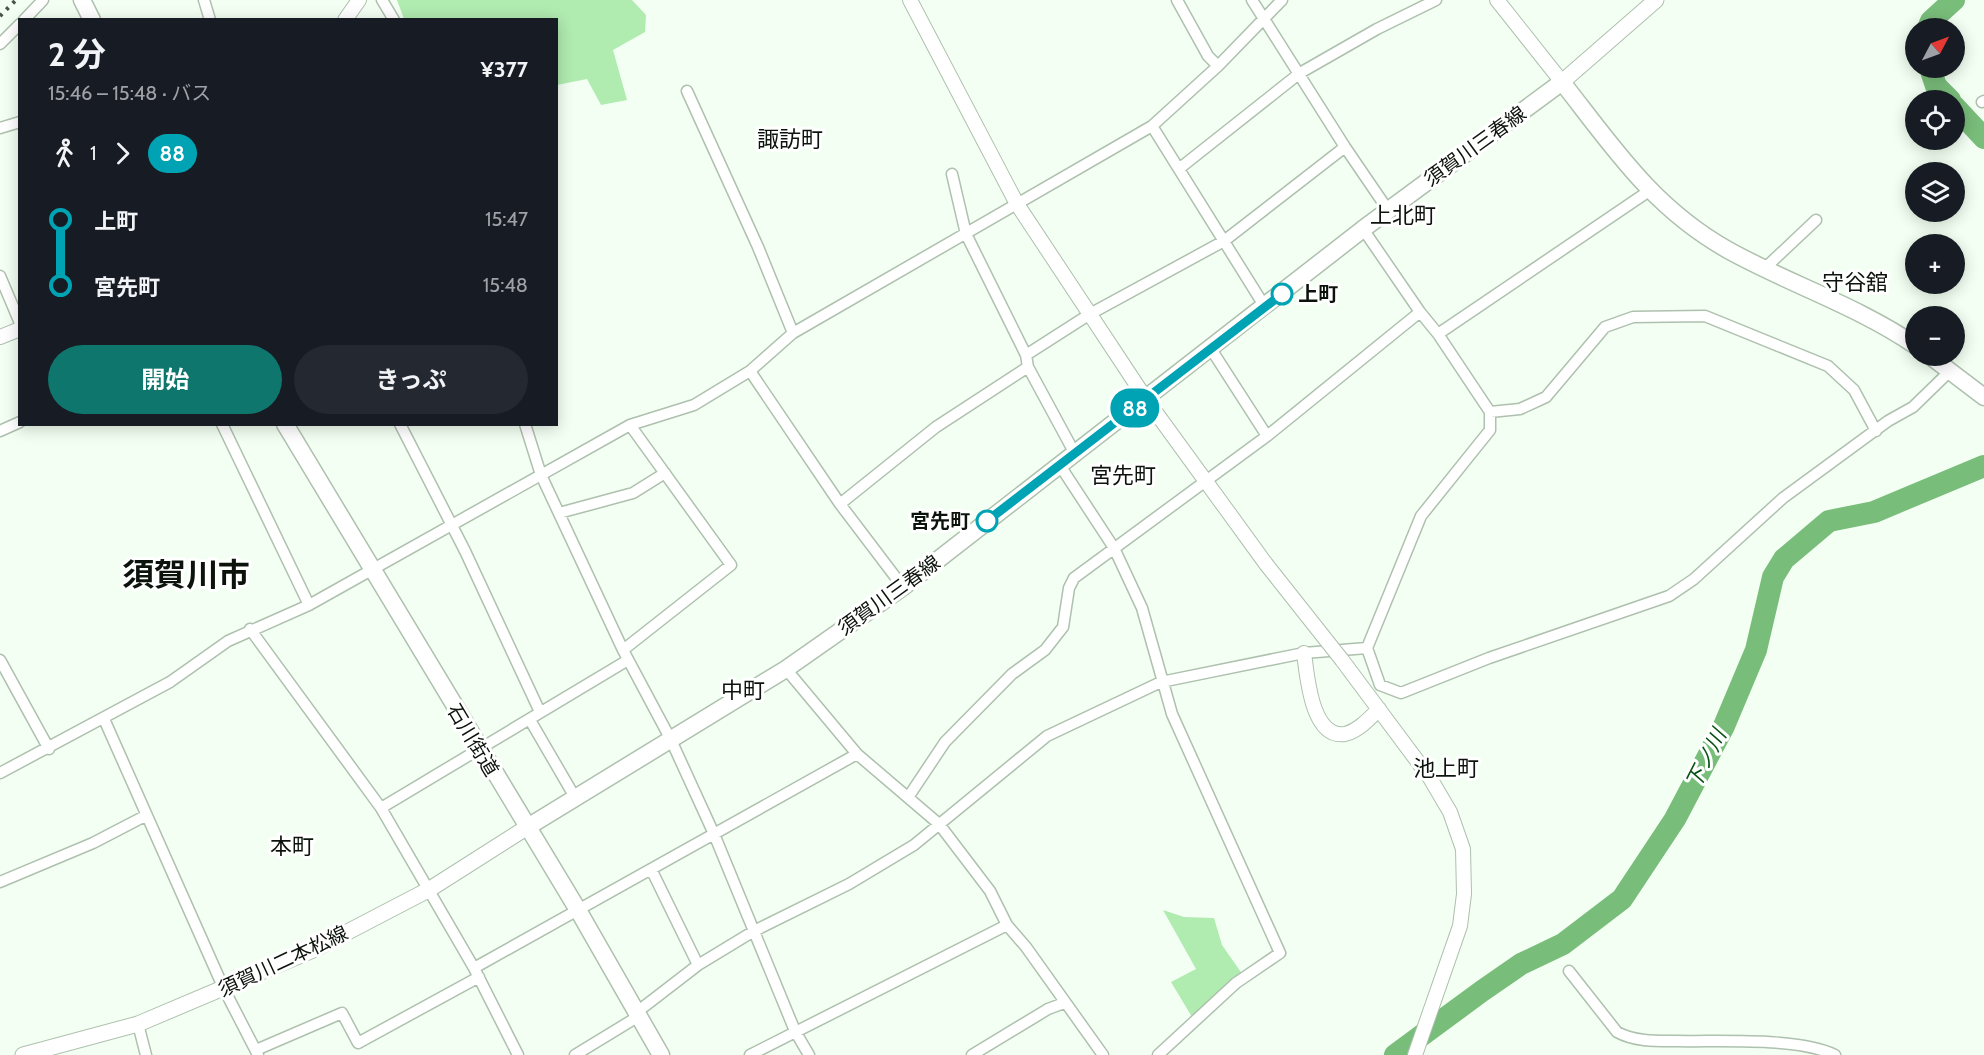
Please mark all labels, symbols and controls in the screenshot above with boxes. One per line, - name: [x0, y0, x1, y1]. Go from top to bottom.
- north arrow: [1905, 18, 1965, 78]
- map controls: [1905, 18, 1965, 366]
- text: 2 分: [48, 34, 106, 74]
- text: ¥377: [480, 56, 528, 83]
- text: 15:46 – 15:48 · バス: [48, 81, 211, 105]
- button: locate: [1905, 90, 1965, 150]
- street label: 須賀川三春線: [1419, 101, 1531, 191]
- district label: 諏訪町: [757, 126, 823, 153]
- icon: walk: [48, 137, 81, 170]
- icon: forward: [106, 137, 139, 170]
- text: 1: [90, 141, 97, 165]
- text: 88: [160, 141, 185, 166]
- button: layers: [1905, 162, 1965, 222]
- district label: 上北町: [1370, 202, 1436, 229]
- text: 15:47: [485, 207, 528, 231]
- text: 上町: [94, 208, 138, 235]
- button: +: [1905, 234, 1965, 294]
- district label: 守谷舘: [1822, 269, 1888, 296]
- text: 15:48: [483, 273, 528, 297]
- text: 宮先町: [94, 274, 160, 301]
- place label: 上町: [1298, 282, 1338, 306]
- marker: 上町: [1271, 283, 1293, 305]
- button: −: [1905, 306, 1965, 366]
- button: 開始: [48, 345, 282, 414]
- button: きっぷ: [294, 345, 528, 414]
- line badge: 88: [1108, 388, 1162, 428]
- text: 88: [1122, 396, 1148, 421]
- district label: 宮先町: [1090, 462, 1156, 489]
- place label: 宮先町: [910, 509, 970, 533]
- marker: 宮先町: [976, 510, 998, 532]
- street label: 須賀川三春線: [833, 550, 945, 640]
- district label: 須賀川市: [122, 555, 250, 594]
- district label: 中町: [721, 677, 765, 704]
- street label: 石川街道: [442, 700, 504, 780]
- water label: 下ノ川: [1680, 723, 1732, 793]
- district label: 池上町: [1413, 755, 1479, 782]
- district label: 本町: [270, 833, 314, 860]
- street label: 須賀川二本松線: [214, 921, 352, 1001]

